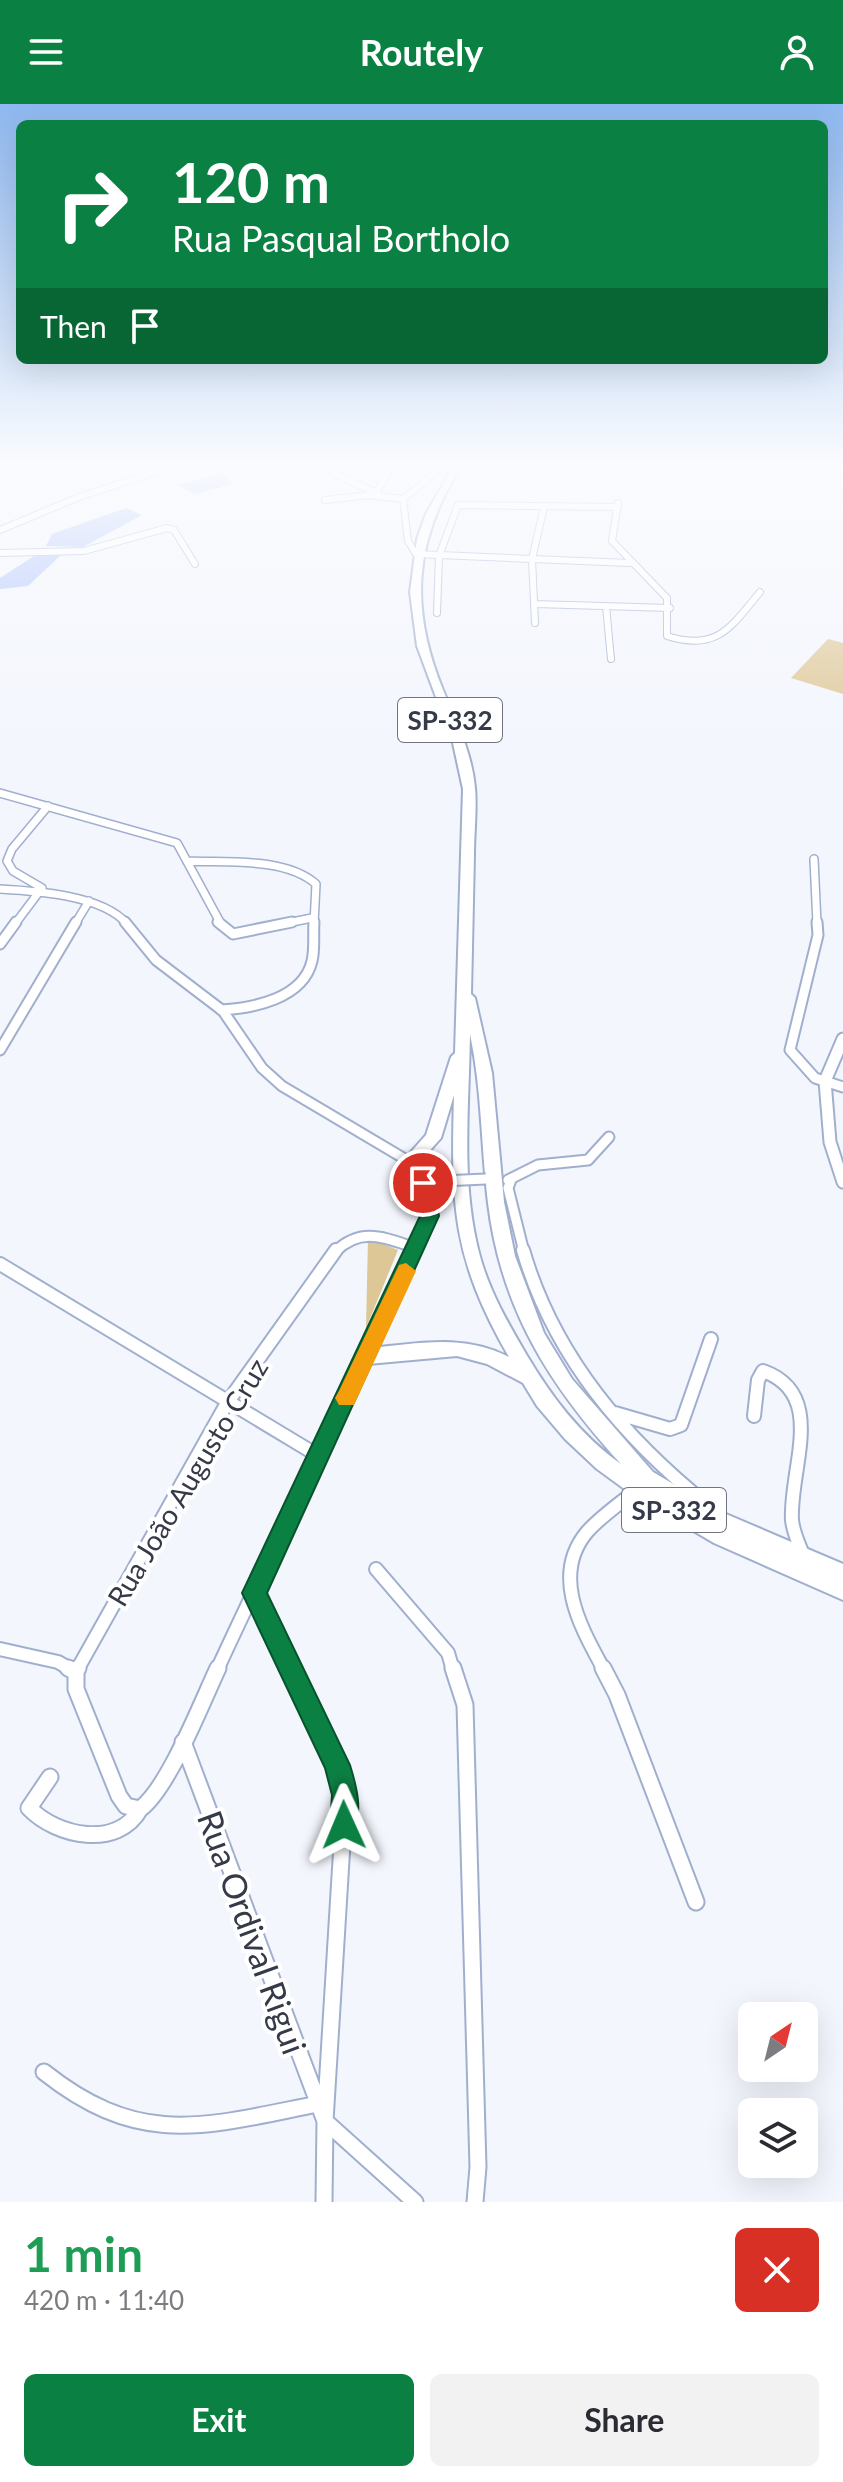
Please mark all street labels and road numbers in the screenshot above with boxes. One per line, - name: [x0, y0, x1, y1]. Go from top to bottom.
- road number: SP-332: [398, 698, 502, 742]
- street label: Rua João Augusto Cruz: [100, 1352, 274, 1612]
- road number: SP-332: [622, 1488, 726, 1532]
- street label: Rua Ordival Rigui: [190, 1805, 316, 2059]

